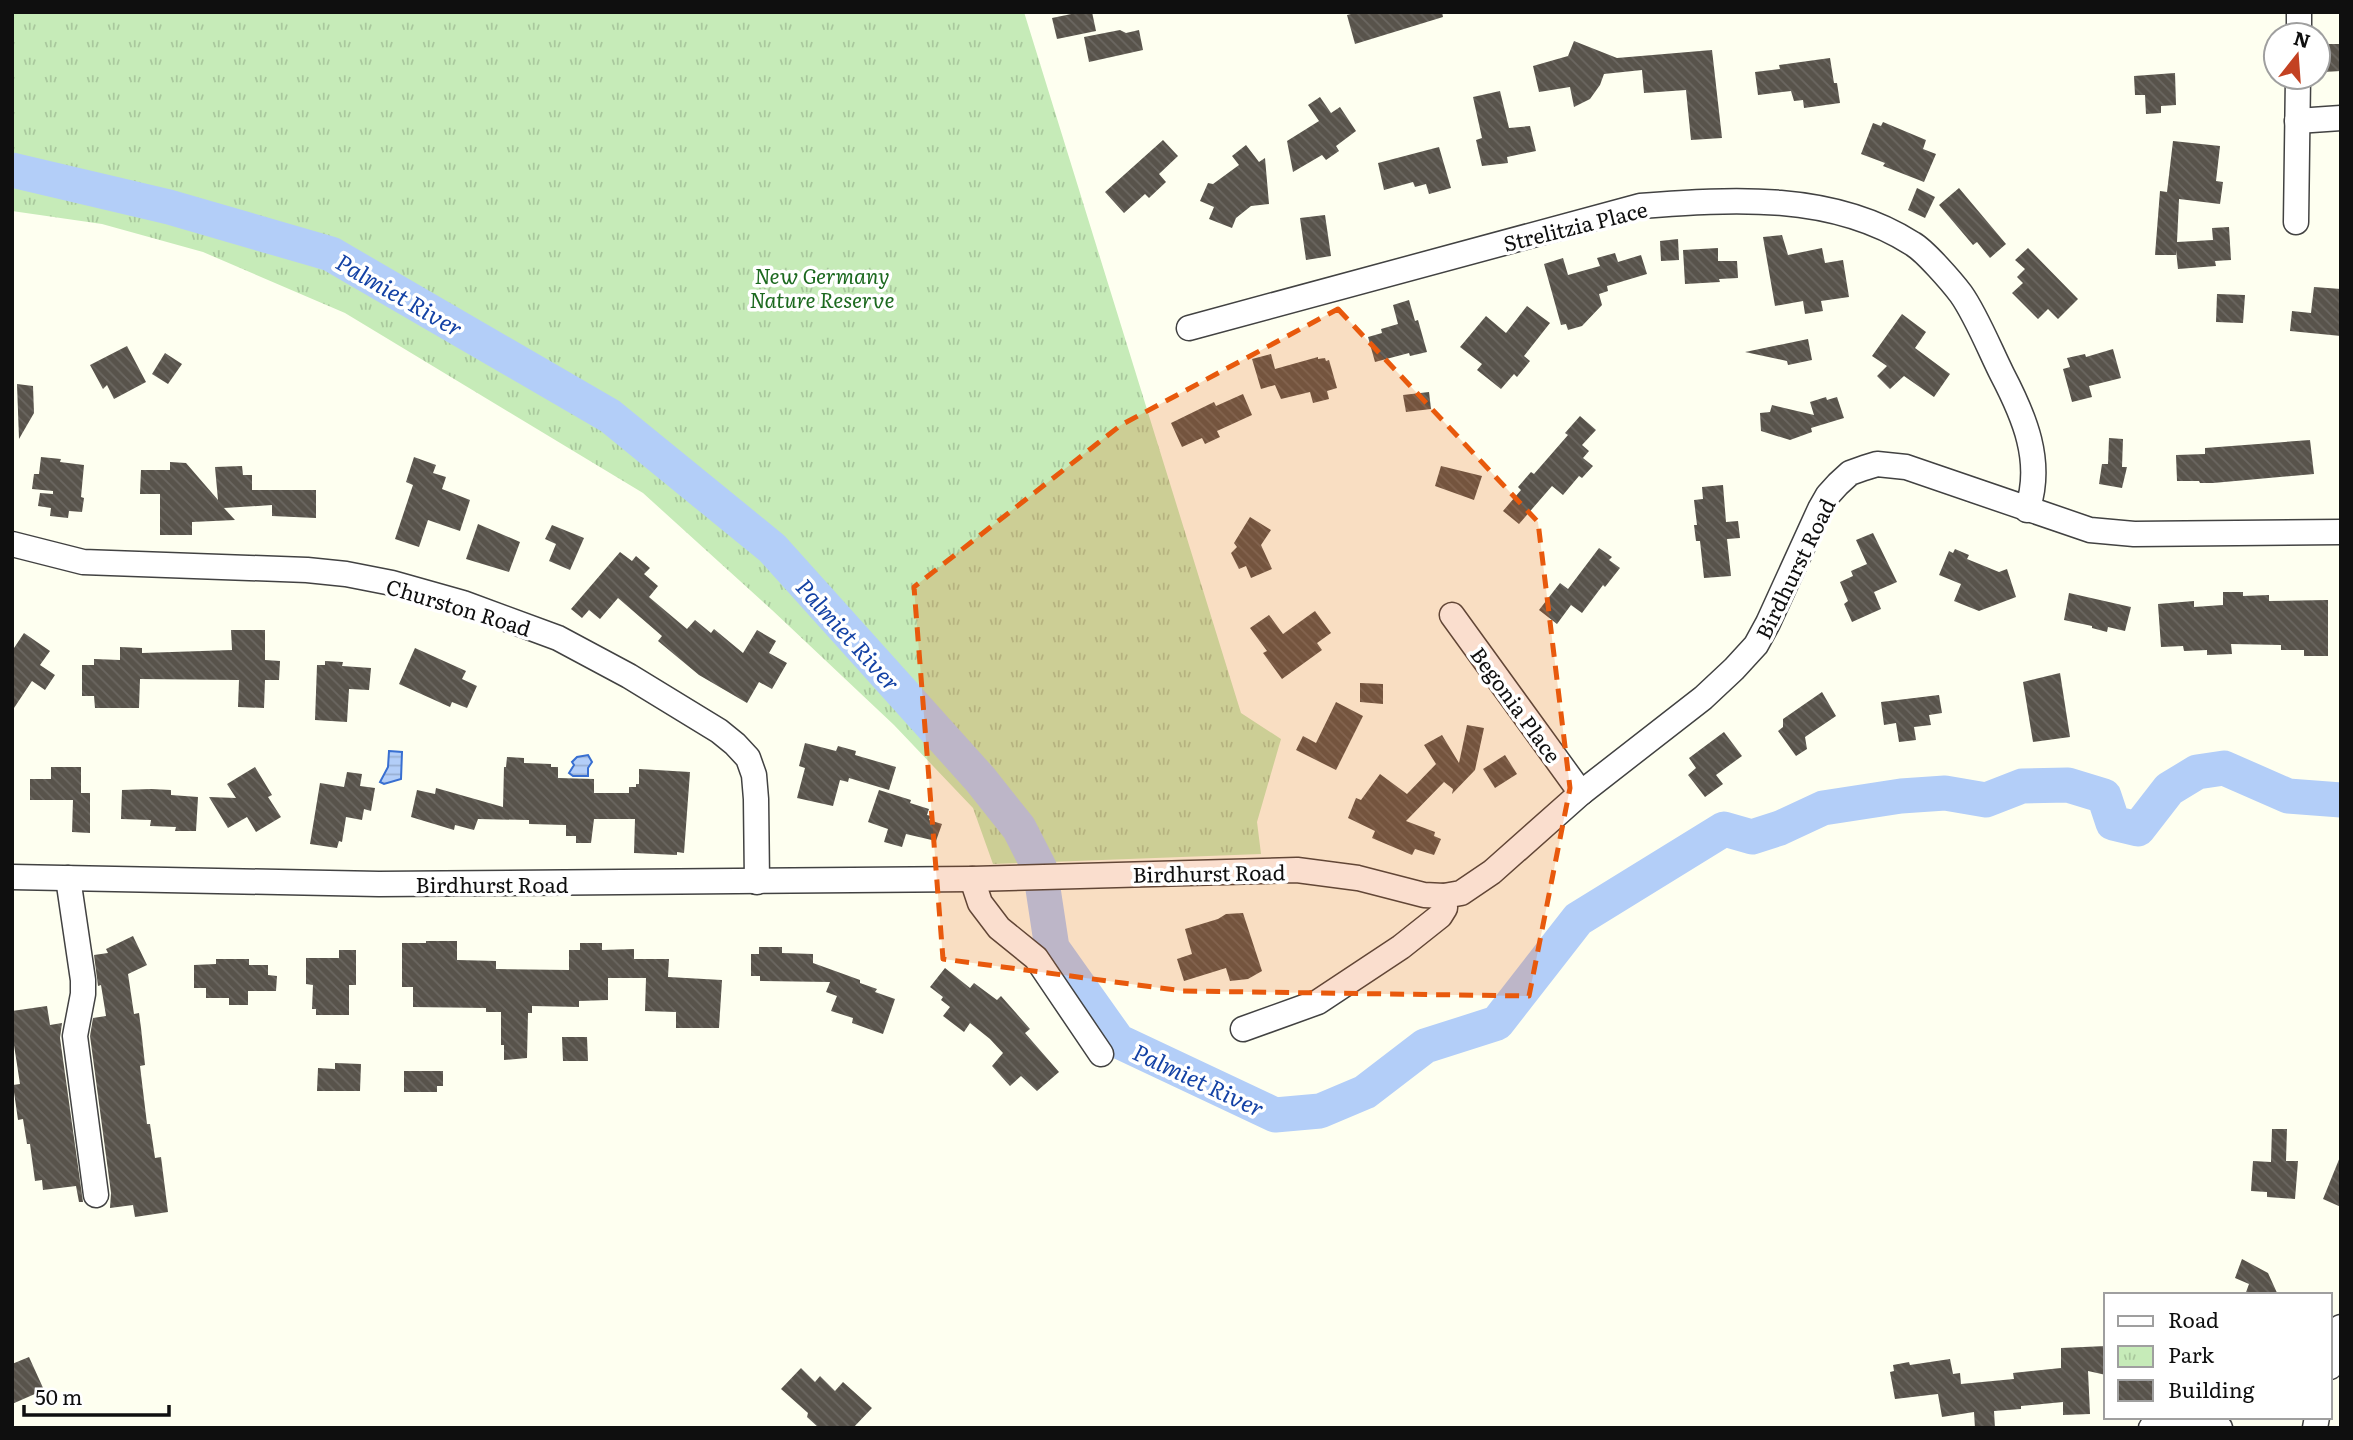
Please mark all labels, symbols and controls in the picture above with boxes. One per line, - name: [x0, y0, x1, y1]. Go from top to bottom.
- north arrow: [2262, 21, 2332, 91]
- text: N: [2291, 23, 2314, 55]
- street label: Strelitzia Place: [1500, 192, 1650, 258]
- water label: Palmiet River: [330, 244, 470, 344]
- park label: New Germany Nature Reserve: [749, 259, 895, 314]
- street label: Birdhurst Road: [1747, 492, 1842, 644]
- street label: Churston Road: [383, 569, 535, 643]
- water label: Palmiet River: [789, 570, 909, 698]
- street label: Begonia Place: [1464, 640, 1570, 768]
- street label: Birdhurst Road: [1132, 855, 1286, 889]
- street label: Birdhurst Road: [416, 868, 569, 899]
- water label: Palmiet River: [1128, 1034, 1270, 1124]
- legend: [2104, 1293, 2332, 1419]
- text: Road: [2168, 1303, 2219, 1334]
- text: Park: [2168, 1338, 2214, 1369]
- text: Building: [2168, 1373, 2255, 1404]
- scale bar: [24, 1374, 170, 1418]
- text: 50 m: [35, 1380, 82, 1411]

